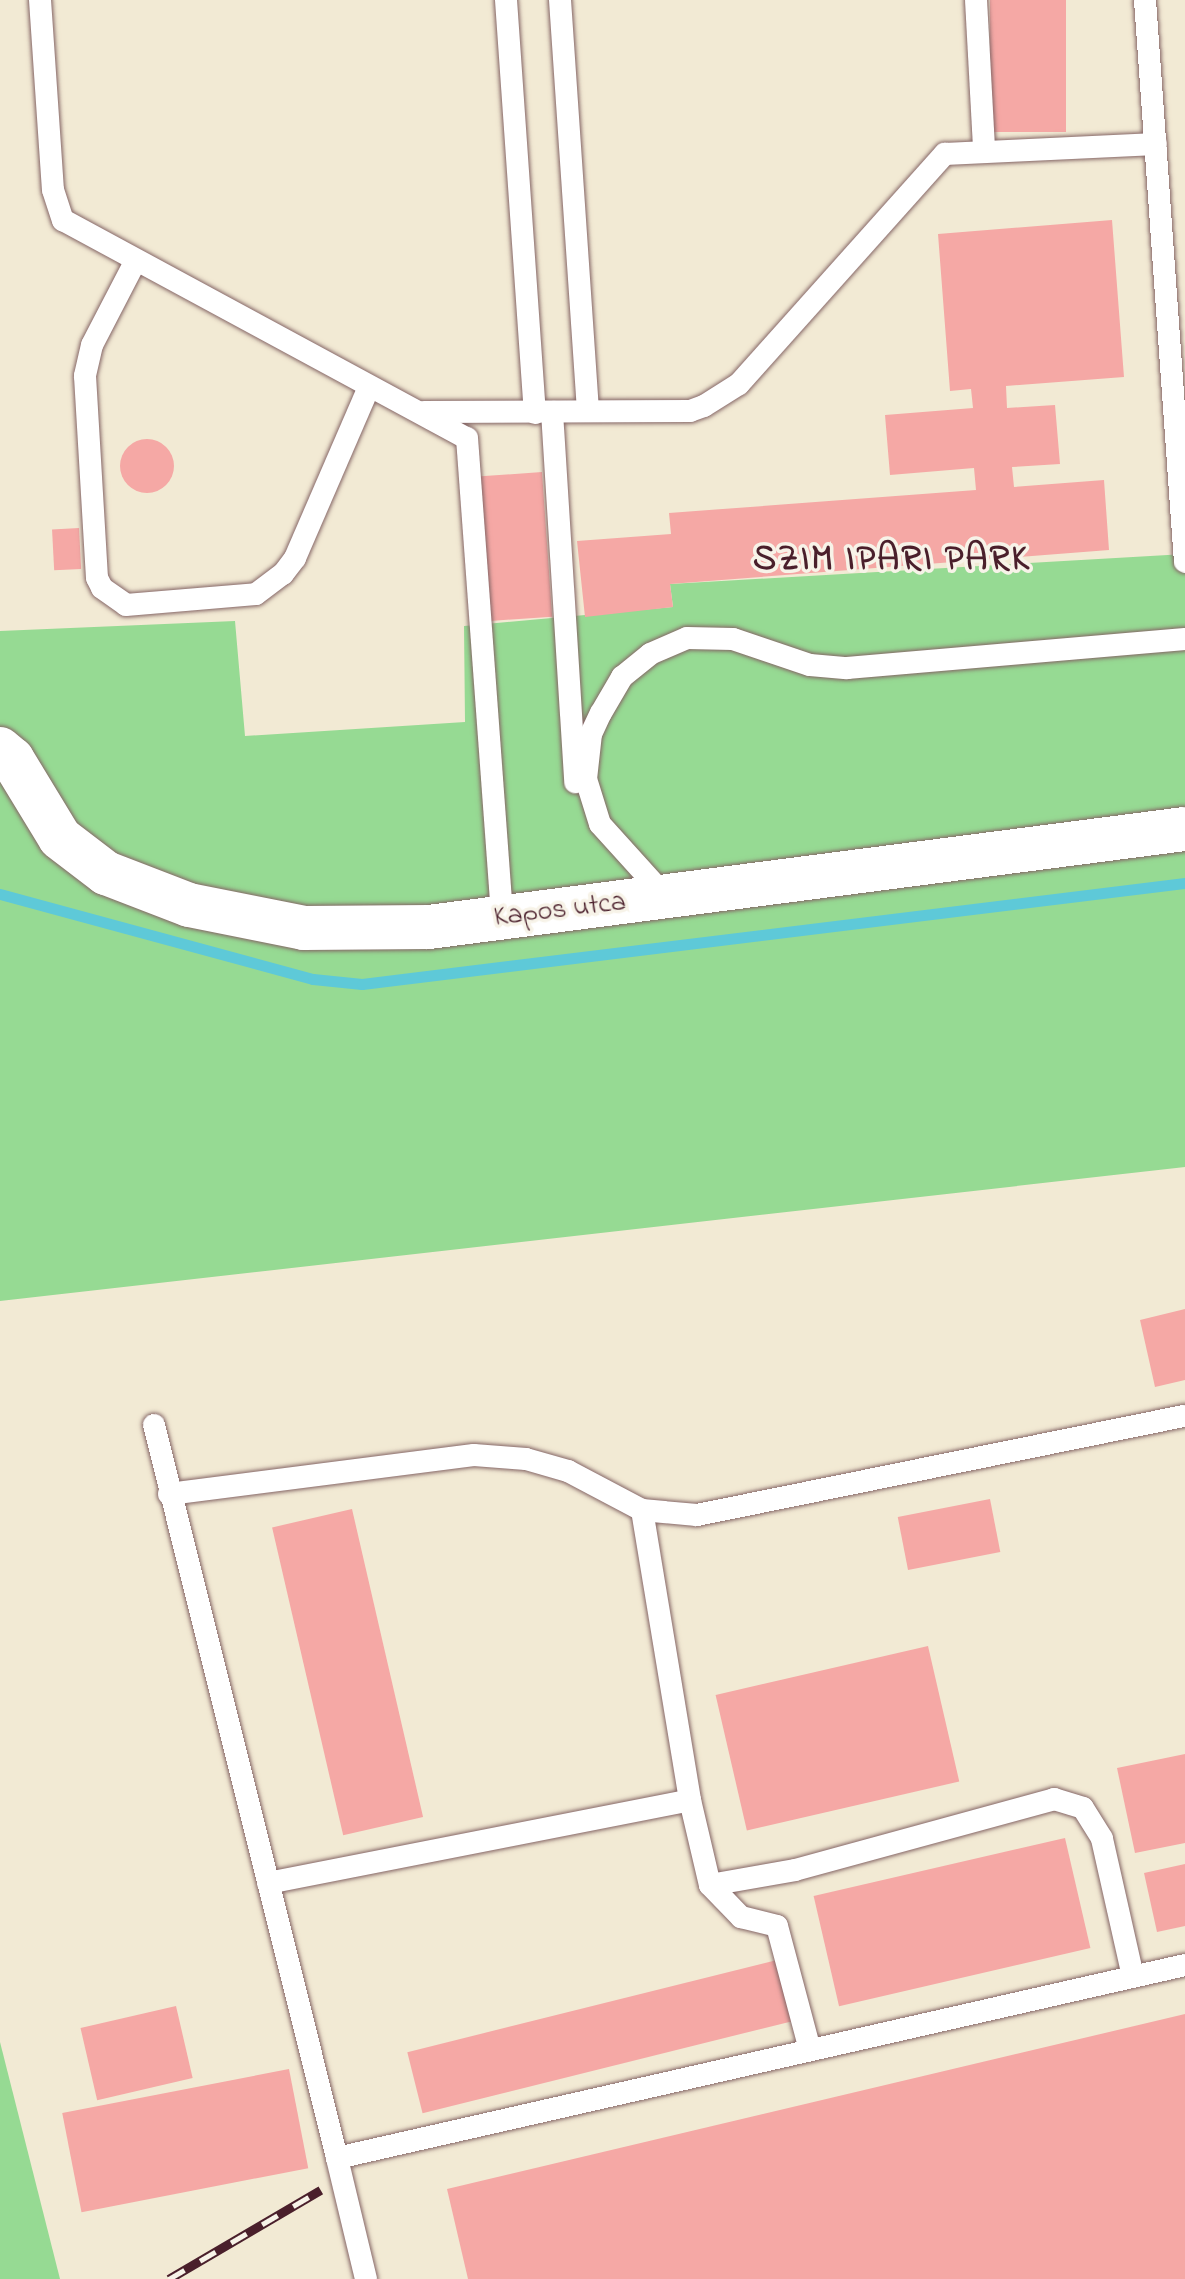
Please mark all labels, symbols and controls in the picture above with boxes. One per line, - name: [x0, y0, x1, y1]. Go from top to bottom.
- district label: SZIM IPARI PARK: [753, 539, 1031, 583]
- street label: Kapos utca: [492, 886, 628, 936]

